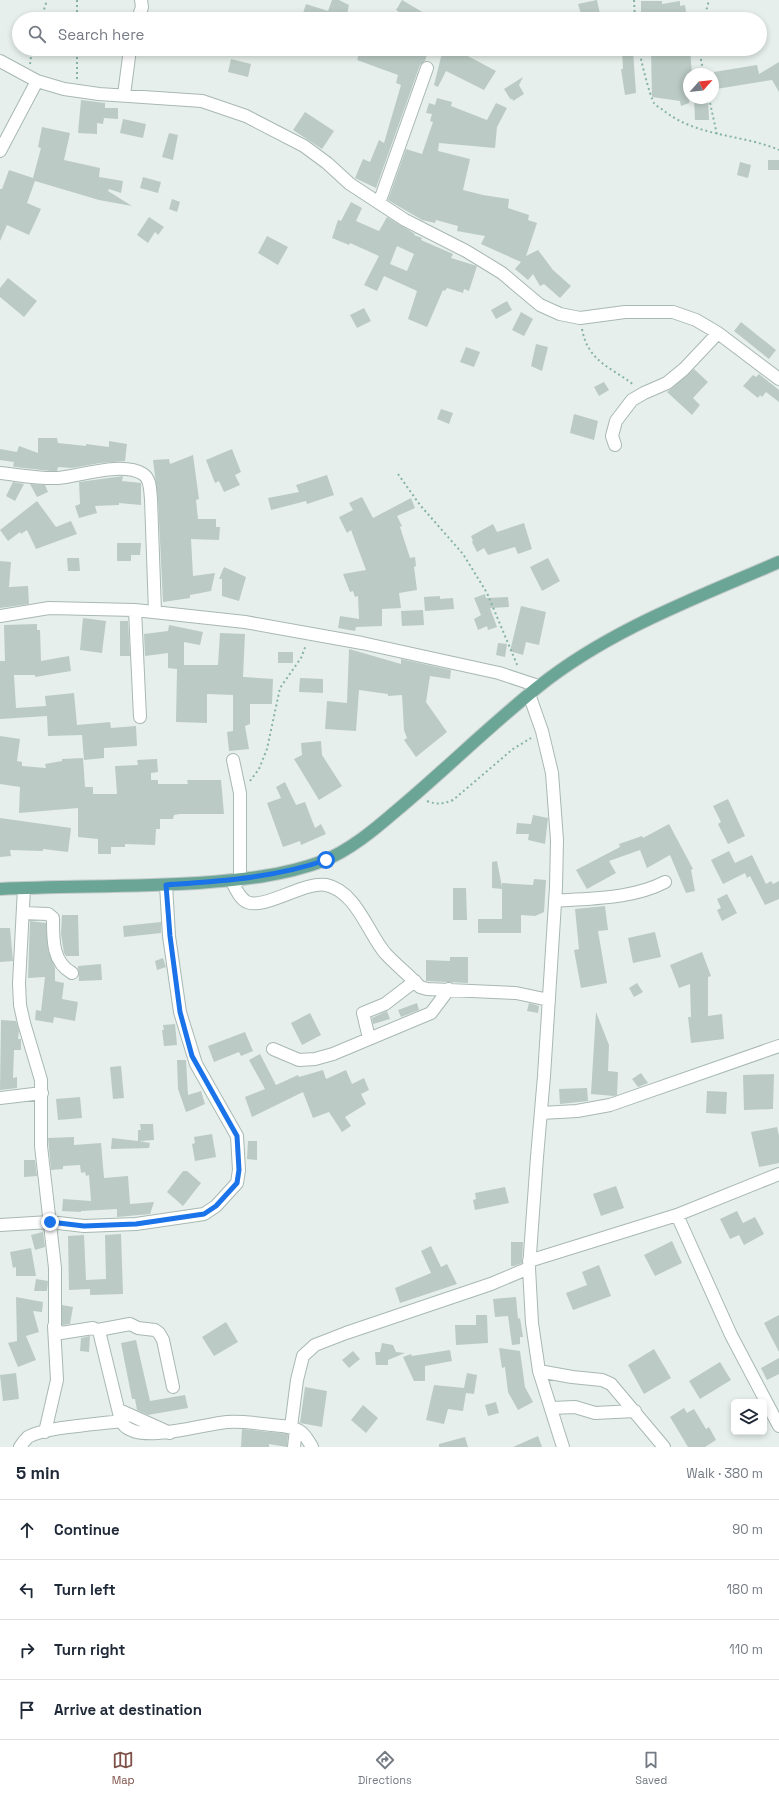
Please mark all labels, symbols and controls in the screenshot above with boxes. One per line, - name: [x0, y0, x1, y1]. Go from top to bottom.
- search box: [12, 12, 767, 56]
- icon: search: [26, 23, 48, 45]
- text: Search here: [58, 25, 144, 44]
- north arrow: [683, 68, 719, 104]
- route start: [317, 851, 335, 869]
- route end: [41, 1213, 59, 1231]
- map controls: [731, 1399, 767, 1435]
- button: layers: [731, 1399, 767, 1435]
- text: 5 min: [16, 1462, 60, 1484]
- text: Walk · 380 m: [686, 1465, 763, 1482]
- icon: ahead: [16, 1519, 38, 1541]
- text: Continue: [54, 1520, 120, 1539]
- text: 90 m: [732, 1521, 763, 1538]
- icon: left: [16, 1579, 38, 1601]
- text: Turn left: [54, 1580, 116, 1599]
- text: 180 m: [727, 1581, 763, 1598]
- icon: right: [16, 1639, 38, 1661]
- text: Turn right: [54, 1640, 125, 1659]
- text: 110 m: [729, 1641, 763, 1658]
- icon: arrive: [16, 1699, 38, 1721]
- text: Arrive at destination: [54, 1700, 202, 1719]
- tab: Map: [112, 1749, 135, 1787]
- tab: Directions: [358, 1749, 412, 1787]
- tab: Saved: [635, 1749, 667, 1787]

